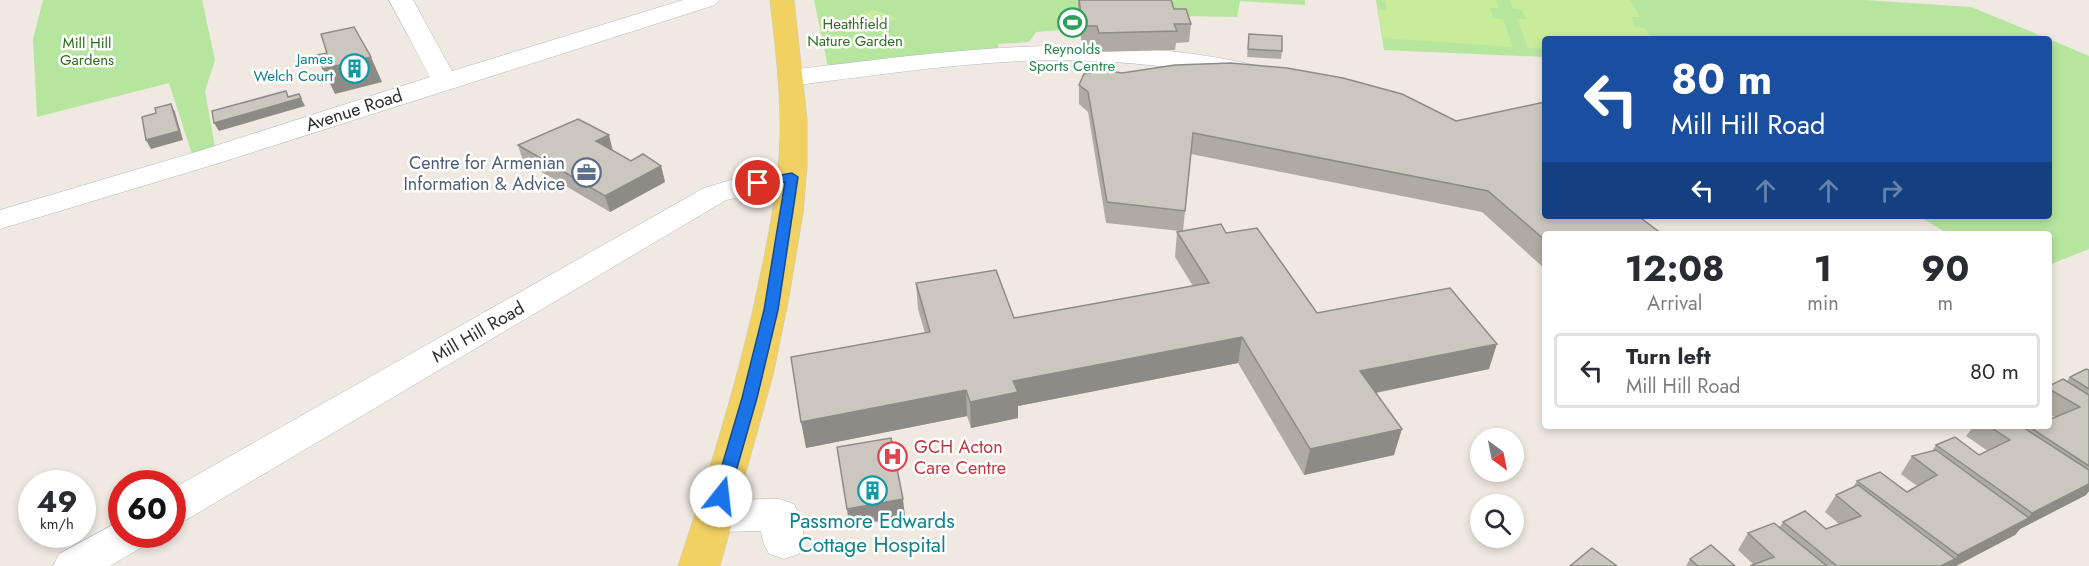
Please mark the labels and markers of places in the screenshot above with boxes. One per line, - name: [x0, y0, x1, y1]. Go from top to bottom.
- sports icon: Reynolds Sports Centre: [1056, 6, 1088, 38]
- place label: Reynolds Sports Centre: [1029, 38, 1115, 77]
- place label: James Welch Court: [254, 48, 333, 87]
- building icon: James Welch Court: [338, 52, 370, 84]
- place label: Centre for Armenian Information & Advice: [403, 150, 565, 197]
- office icon: Centre for Armenian Information & Advice: [570, 157, 602, 189]
- pin: [732, 157, 783, 208]
- place label: GCH Acton Care Centre: [914, 434, 1006, 481]
- hospital icon: GCH Acton Care Centre: [877, 441, 909, 473]
- building icon: Passmore Edwards Cottage Hospital: [856, 474, 888, 506]
- place label: Passmore Edwards Cottage Hospital: [789, 506, 955, 560]

